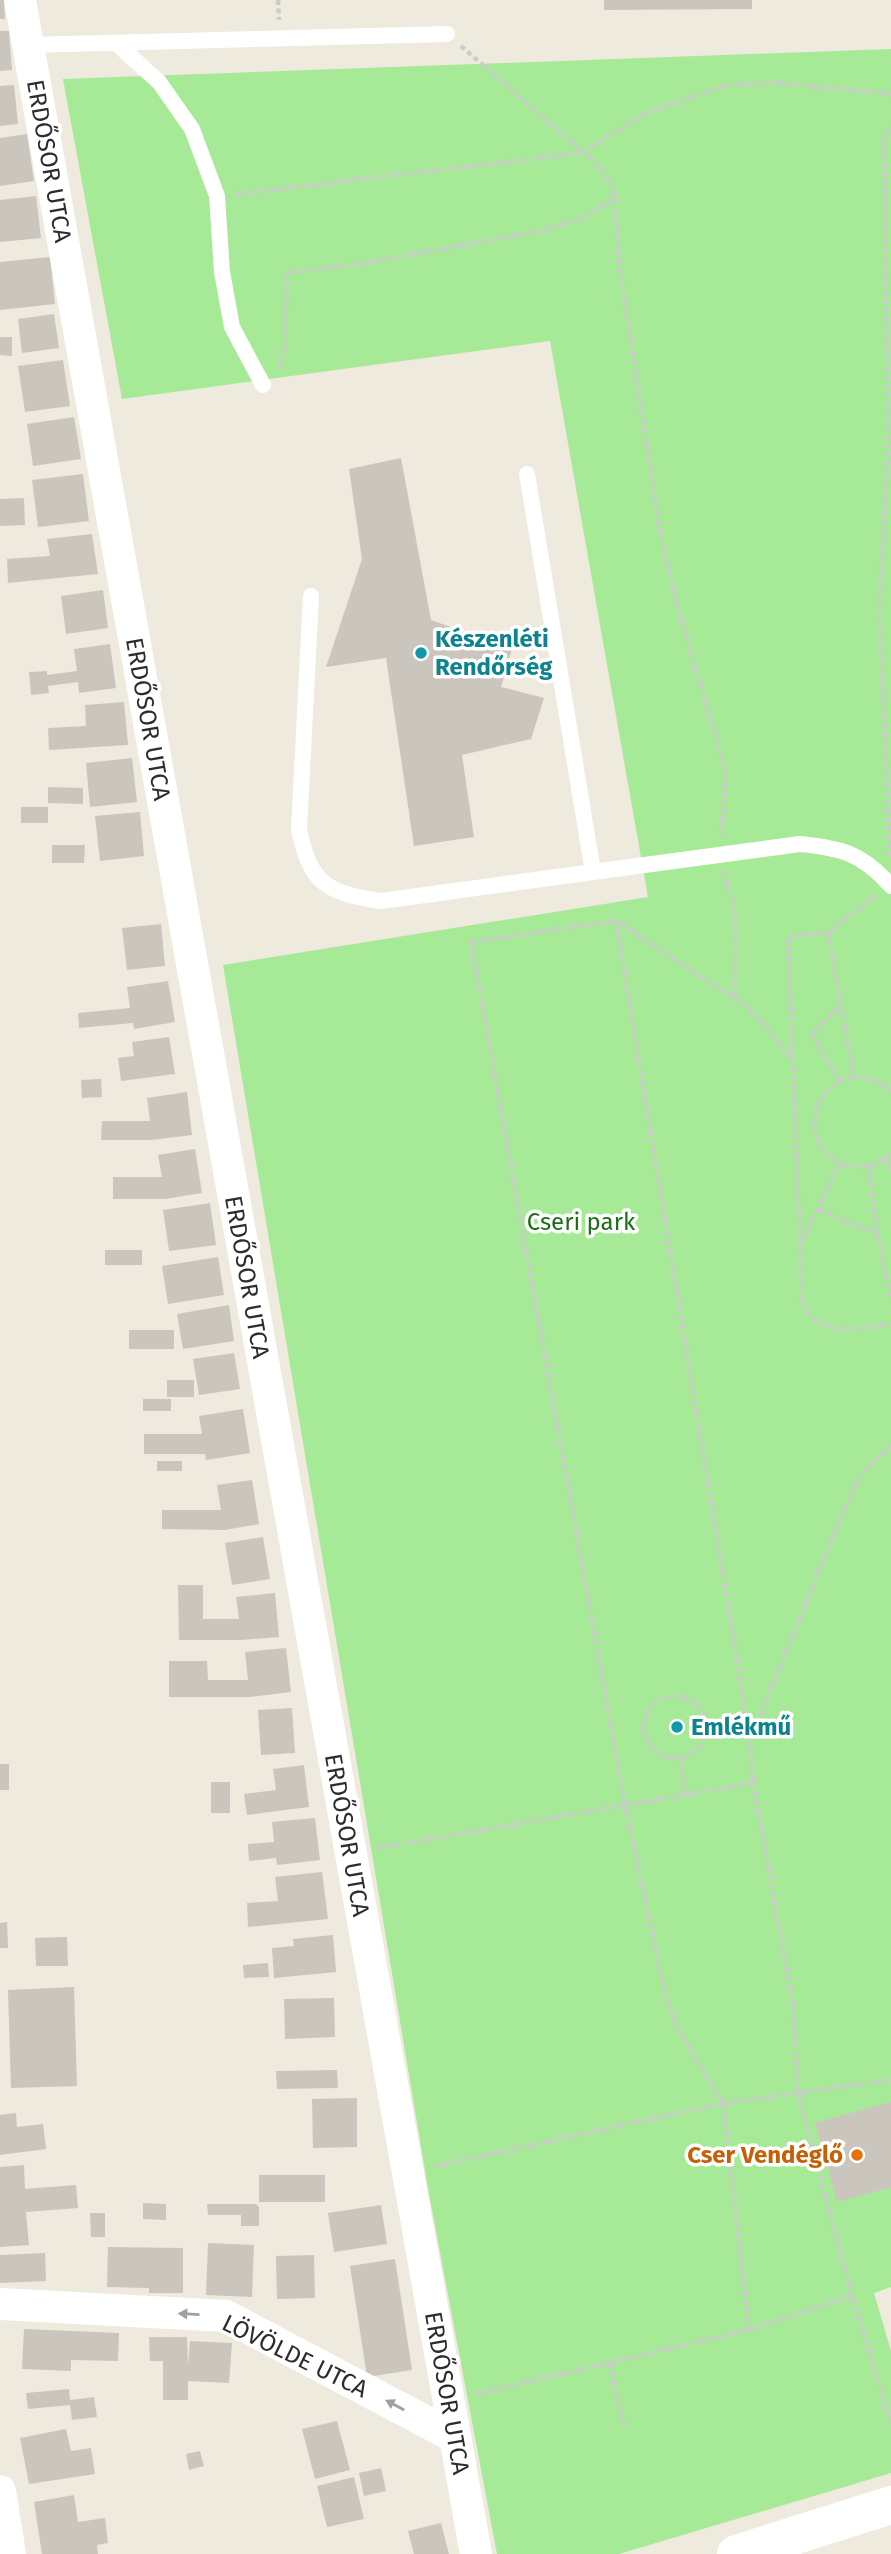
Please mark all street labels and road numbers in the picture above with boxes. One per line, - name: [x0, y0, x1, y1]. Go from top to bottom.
- street label: ERDŐSOR UTCA: [21, 77, 79, 245]
- street label: ERDŐSOR UTCA: [120, 635, 178, 803]
- street label: ERDŐSOR UTCA: [219, 1193, 277, 1361]
- street label: ERDŐSOR UTCA: [319, 1751, 377, 1919]
- street label: LÖVÖLDE UTCA: [218, 2309, 373, 2403]
- street label: ERDŐSOR UTCA: [419, 2309, 477, 2477]

